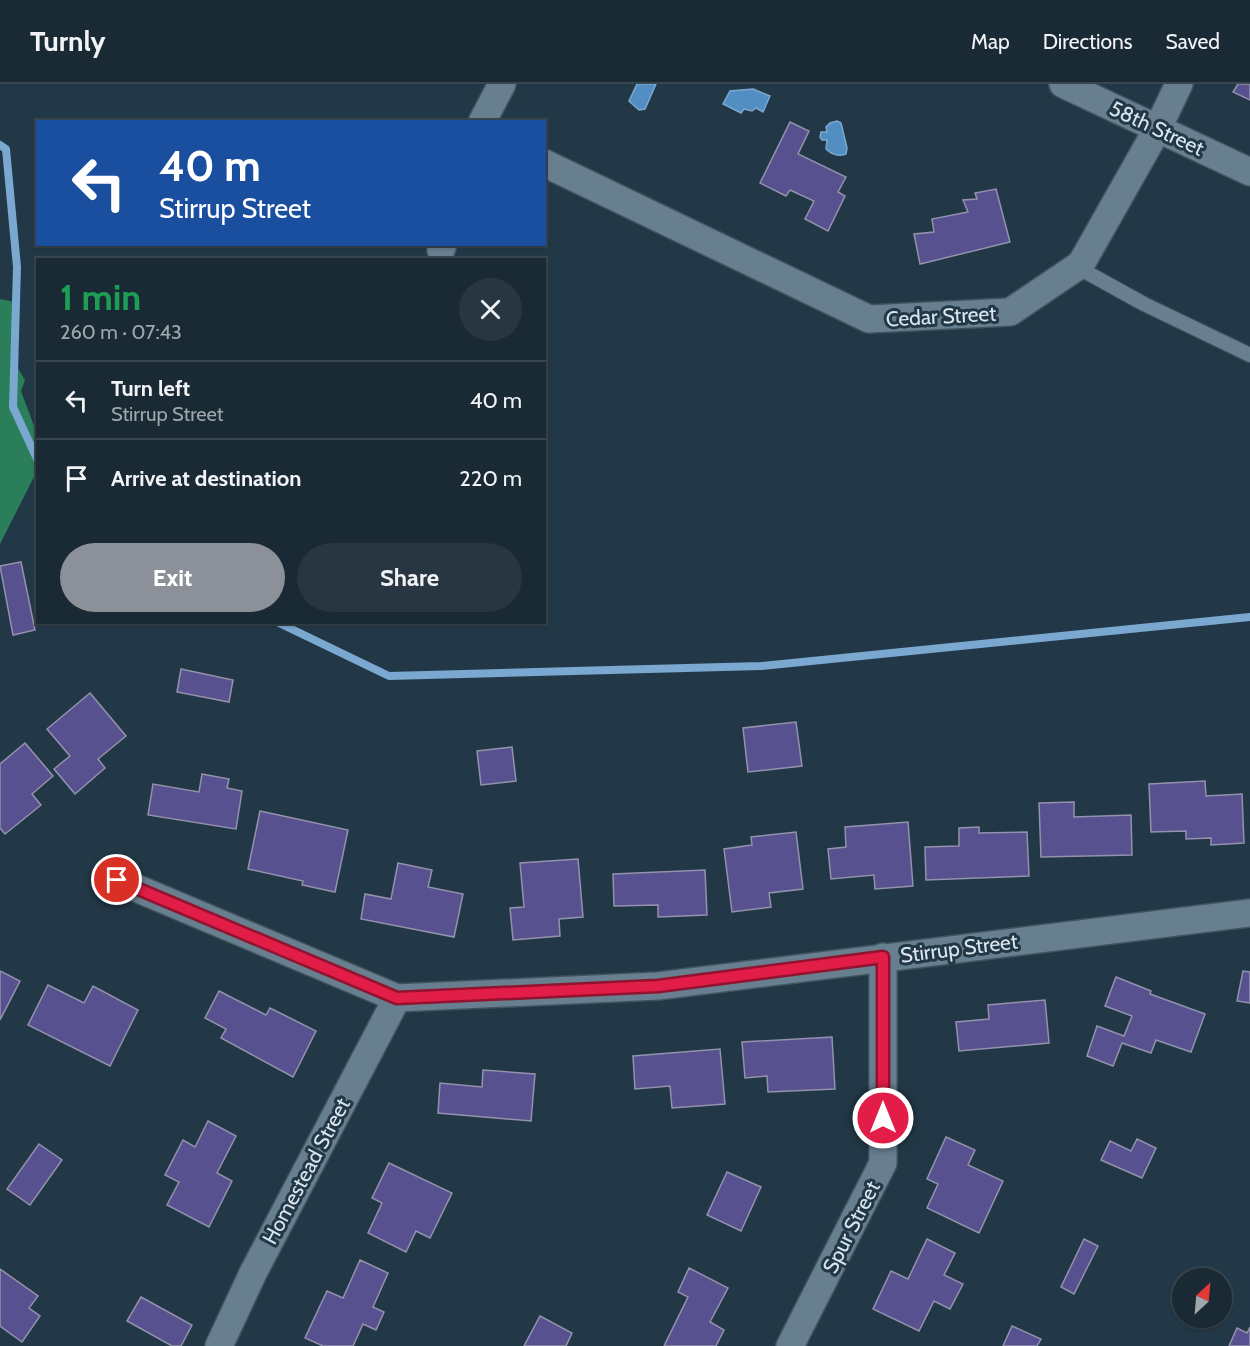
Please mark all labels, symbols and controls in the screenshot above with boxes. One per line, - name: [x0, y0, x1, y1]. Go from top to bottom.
- text: Turnly: [30, 24, 106, 58]
- text: Map: [971, 29, 1010, 54]
- text: Directions: [1043, 29, 1132, 54]
- text: Saved: [1165, 29, 1220, 54]
- street label: 58th Street: [1106, 95, 1208, 161]
- text: 40 m: [159, 140, 261, 192]
- icon: left: [60, 144, 138, 222]
- text: Stirrup Street: [159, 192, 311, 225]
- text: 1 min: [60, 275, 141, 319]
- button: close: [459, 278, 522, 341]
- street label: Cedar Street: [885, 301, 997, 331]
- text: 260 m · 07:43: [60, 320, 182, 344]
- text: Turn left: [111, 375, 190, 402]
- icon: left: [60, 384, 93, 417]
- text: 40 m: [470, 387, 522, 414]
- text: Stirrup Street: [111, 402, 224, 426]
- icon: arrive: [60, 462, 93, 495]
- text: Arrive at destination: [111, 465, 301, 492]
- text: 220 m: [459, 465, 522, 492]
- button: Exit: [60, 543, 285, 612]
- button: Share: [297, 543, 522, 612]
- pin: [91, 854, 142, 905]
- icon: arrive: [100, 863, 133, 896]
- street label: Stirrup Street: [899, 928, 1019, 968]
- position arrow: [851, 1086, 915, 1150]
- street label: Homestead Street: [257, 1094, 355, 1248]
- street label: Spur Street: [817, 1177, 885, 1277]
- north arrow: [1172, 1268, 1232, 1328]
- map controls: [1172, 1268, 1232, 1328]

